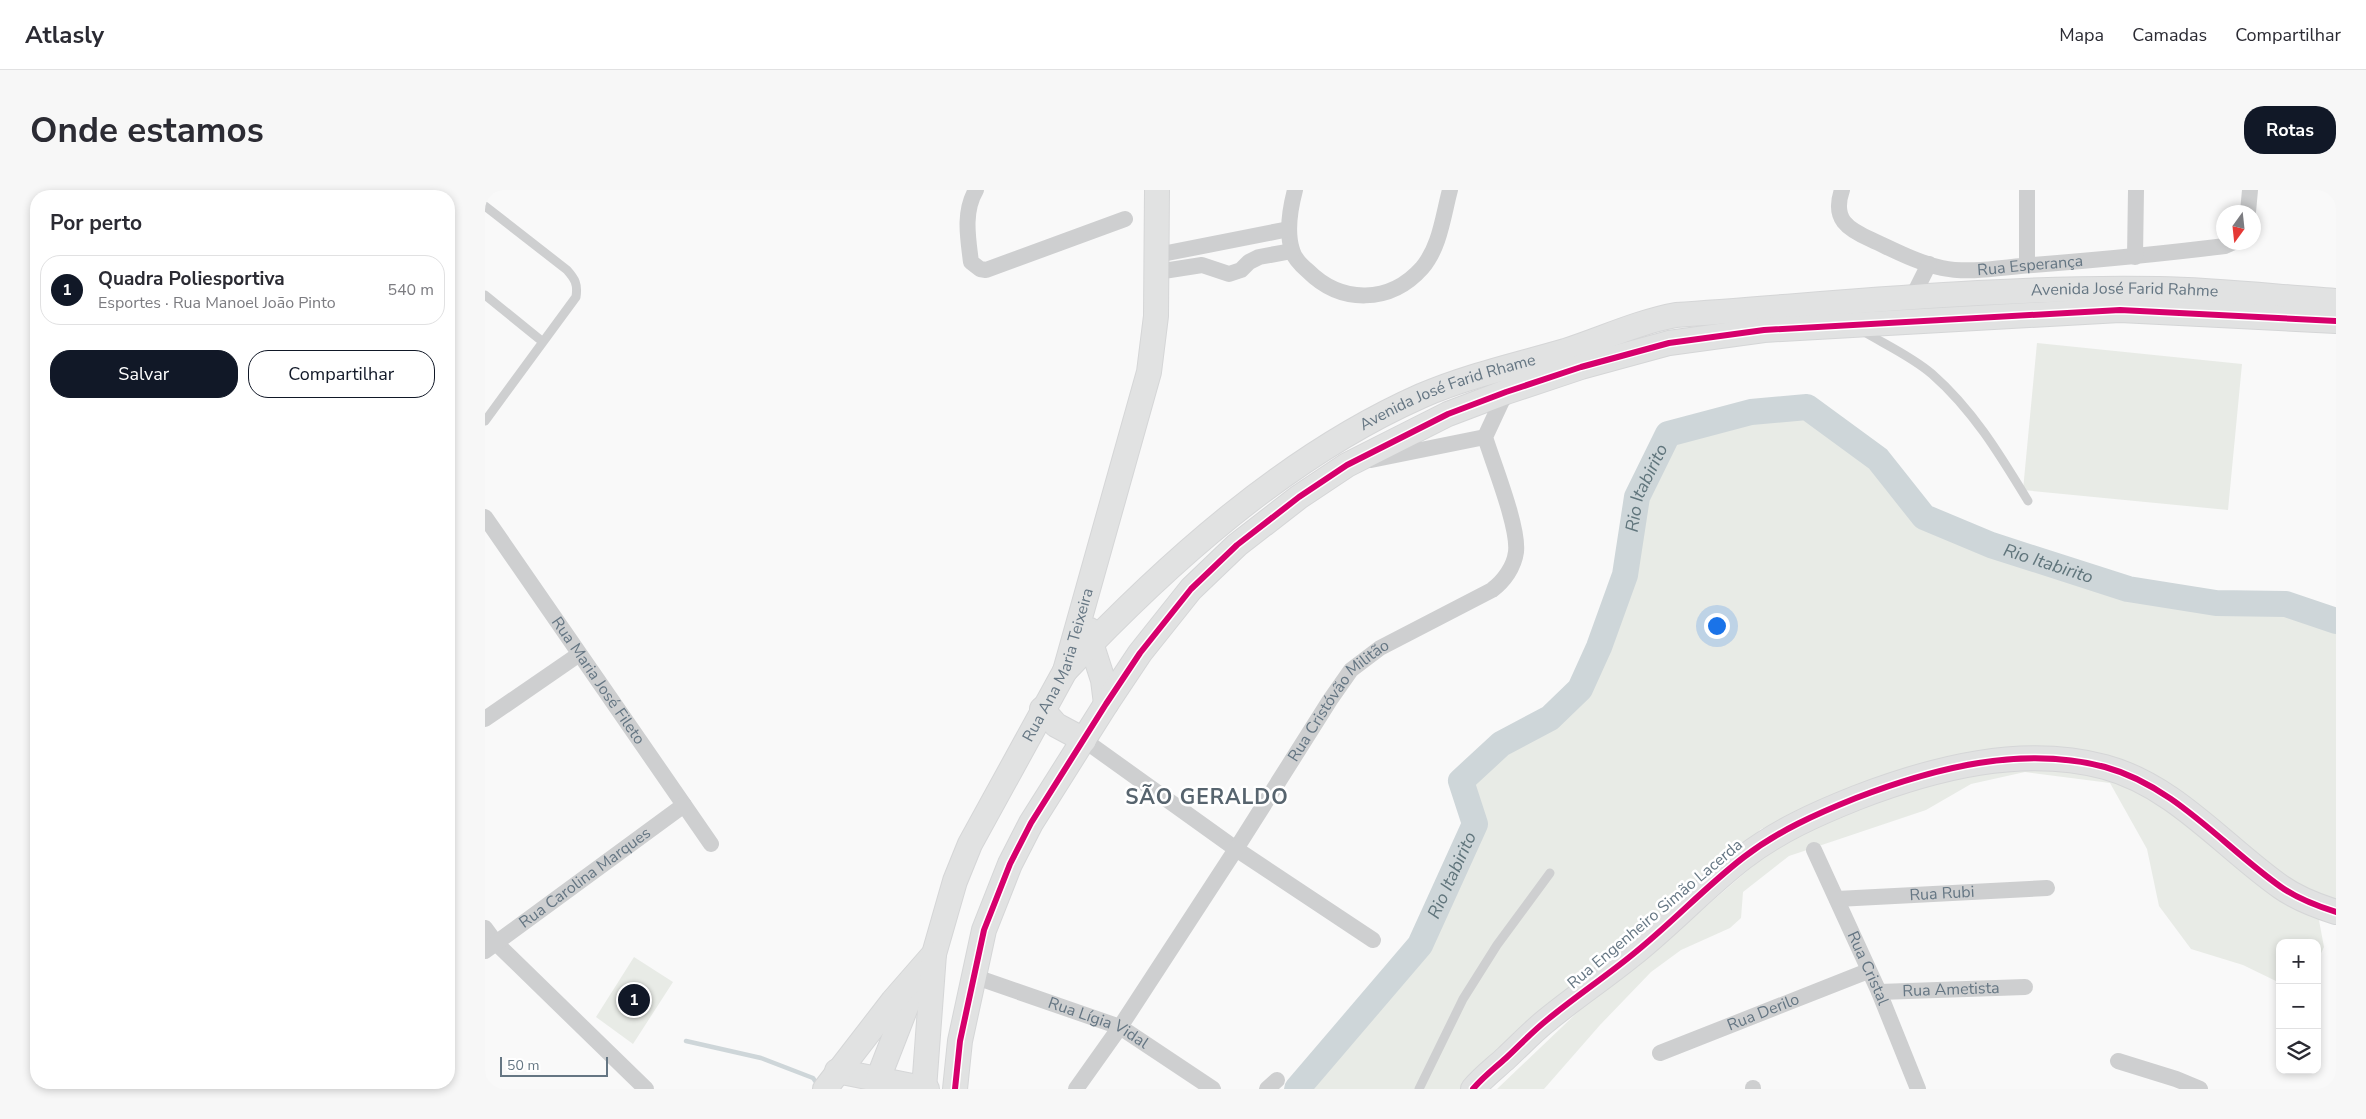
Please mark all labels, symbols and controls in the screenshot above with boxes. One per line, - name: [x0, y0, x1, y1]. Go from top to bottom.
- text: Atlasly: [25, 19, 104, 51]
- text: Mapa: [2059, 23, 2104, 47]
- text: Camadas: [2132, 23, 2207, 47]
- text: Compartilhar: [2235, 23, 2341, 47]
- button: Rotas: [2244, 106, 2336, 154]
- text: Onde estamos: [30, 107, 264, 154]
- north arrow: [2216, 205, 2261, 250]
- text: Por perto: [50, 209, 142, 237]
- street label: Rua Esperança: [1976, 250, 2084, 281]
- text: Quadra Poliesportiva: [98, 266, 285, 292]
- street label: Avenida José Farid Rahme: [2031, 278, 2219, 303]
- text: 1: [62, 279, 72, 301]
- text: 540 m: [387, 279, 434, 301]
- text: Esportes · Rua Manoel João Pinto: [98, 292, 336, 314]
- street label: Avenida José Farid Rhame: [1355, 349, 1538, 436]
- button: Salvar: [50, 350, 238, 398]
- button: Compartilhar: [248, 350, 435, 398]
- water label: Rio Itabirito: [1620, 440, 1673, 534]
- water label: Rio Itabirito: [2000, 538, 2096, 589]
- street label: Rua Ana Maria Teixeira: [1017, 585, 1099, 746]
- street label: Rua Maria José Fileto: [546, 612, 650, 749]
- your location: [1704, 613, 1730, 639]
- street label: Rua Cristóvão Militão: [1283, 634, 1393, 766]
- district label: SÃO GERALDO: [1125, 783, 1289, 811]
- street label: Rua Carolina Marques: [515, 822, 655, 933]
- water label: Rio Itabirito: [1422, 828, 1482, 923]
- street label: Rua Engenheiro Simão Lacerda: [1563, 834, 1747, 994]
- street label: Rua Rubi: [1909, 881, 1975, 906]
- street label: Rua Cristal: [1842, 928, 1894, 1009]
- map controls: [2276, 939, 2321, 1074]
- button: +: [2276, 939, 2321, 984]
- street label: Rua Ametista: [1902, 977, 2000, 1002]
- pin: 1: [618, 981, 650, 1019]
- button: −: [2276, 984, 2321, 1029]
- street label: Rua Derilo: [1724, 988, 1803, 1036]
- street label: Rua Lígia Vidal: [1045, 992, 1153, 1054]
- button: layers: [2276, 1029, 2321, 1074]
- scale bar: [500, 1054, 607, 1077]
- text: 50 m: [507, 1056, 539, 1075]

